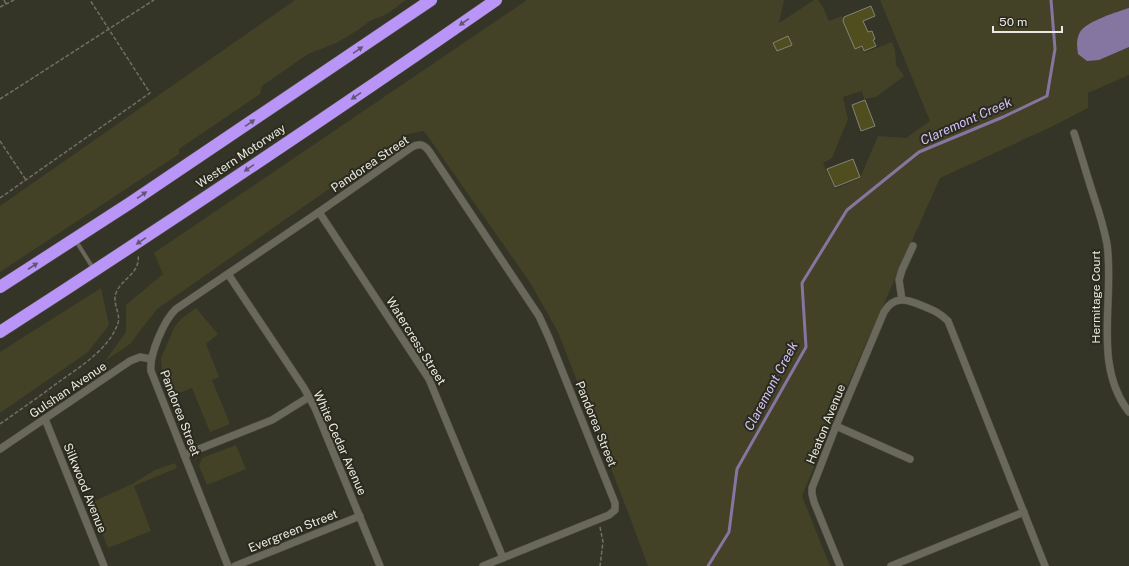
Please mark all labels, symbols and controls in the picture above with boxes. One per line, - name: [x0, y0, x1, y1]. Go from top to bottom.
- scale bar: [993, 8, 1062, 34]
- text: 50 m: [999, 15, 1027, 29]
- one-way arrow: [458, 18, 469, 26]
- one-way arrow: [352, 46, 363, 54]
- one-way arrow: [351, 92, 362, 100]
- water label: Claremont Creek: [918, 94, 1014, 148]
- one-way arrow: [244, 119, 255, 127]
- street label: Western Motorway: [194, 121, 289, 191]
- street label: Pandorea Street: [328, 133, 412, 195]
- one-way arrow: [243, 165, 254, 172]
- one-way arrow: [137, 191, 147, 199]
- one-way arrow: [135, 237, 146, 245]
- street label: Hermitage Court: [1089, 250, 1103, 344]
- one-way arrow: [28, 262, 38, 270]
- street label: Watercress Street: [383, 294, 449, 388]
- water label: Claremont Creek: [741, 339, 801, 433]
- street label: Gulshan Avenue: [27, 359, 109, 421]
- street label: Pandorea Street: [157, 368, 203, 458]
- street label: Pandorea Street: [572, 379, 620, 469]
- street label: Heaton Avenue: [804, 382, 848, 466]
- street label: White Cedar Avenue: [311, 388, 369, 498]
- street label: Silkwood Avenue: [61, 441, 109, 535]
- street label: Evergreen Street: [246, 507, 340, 555]

